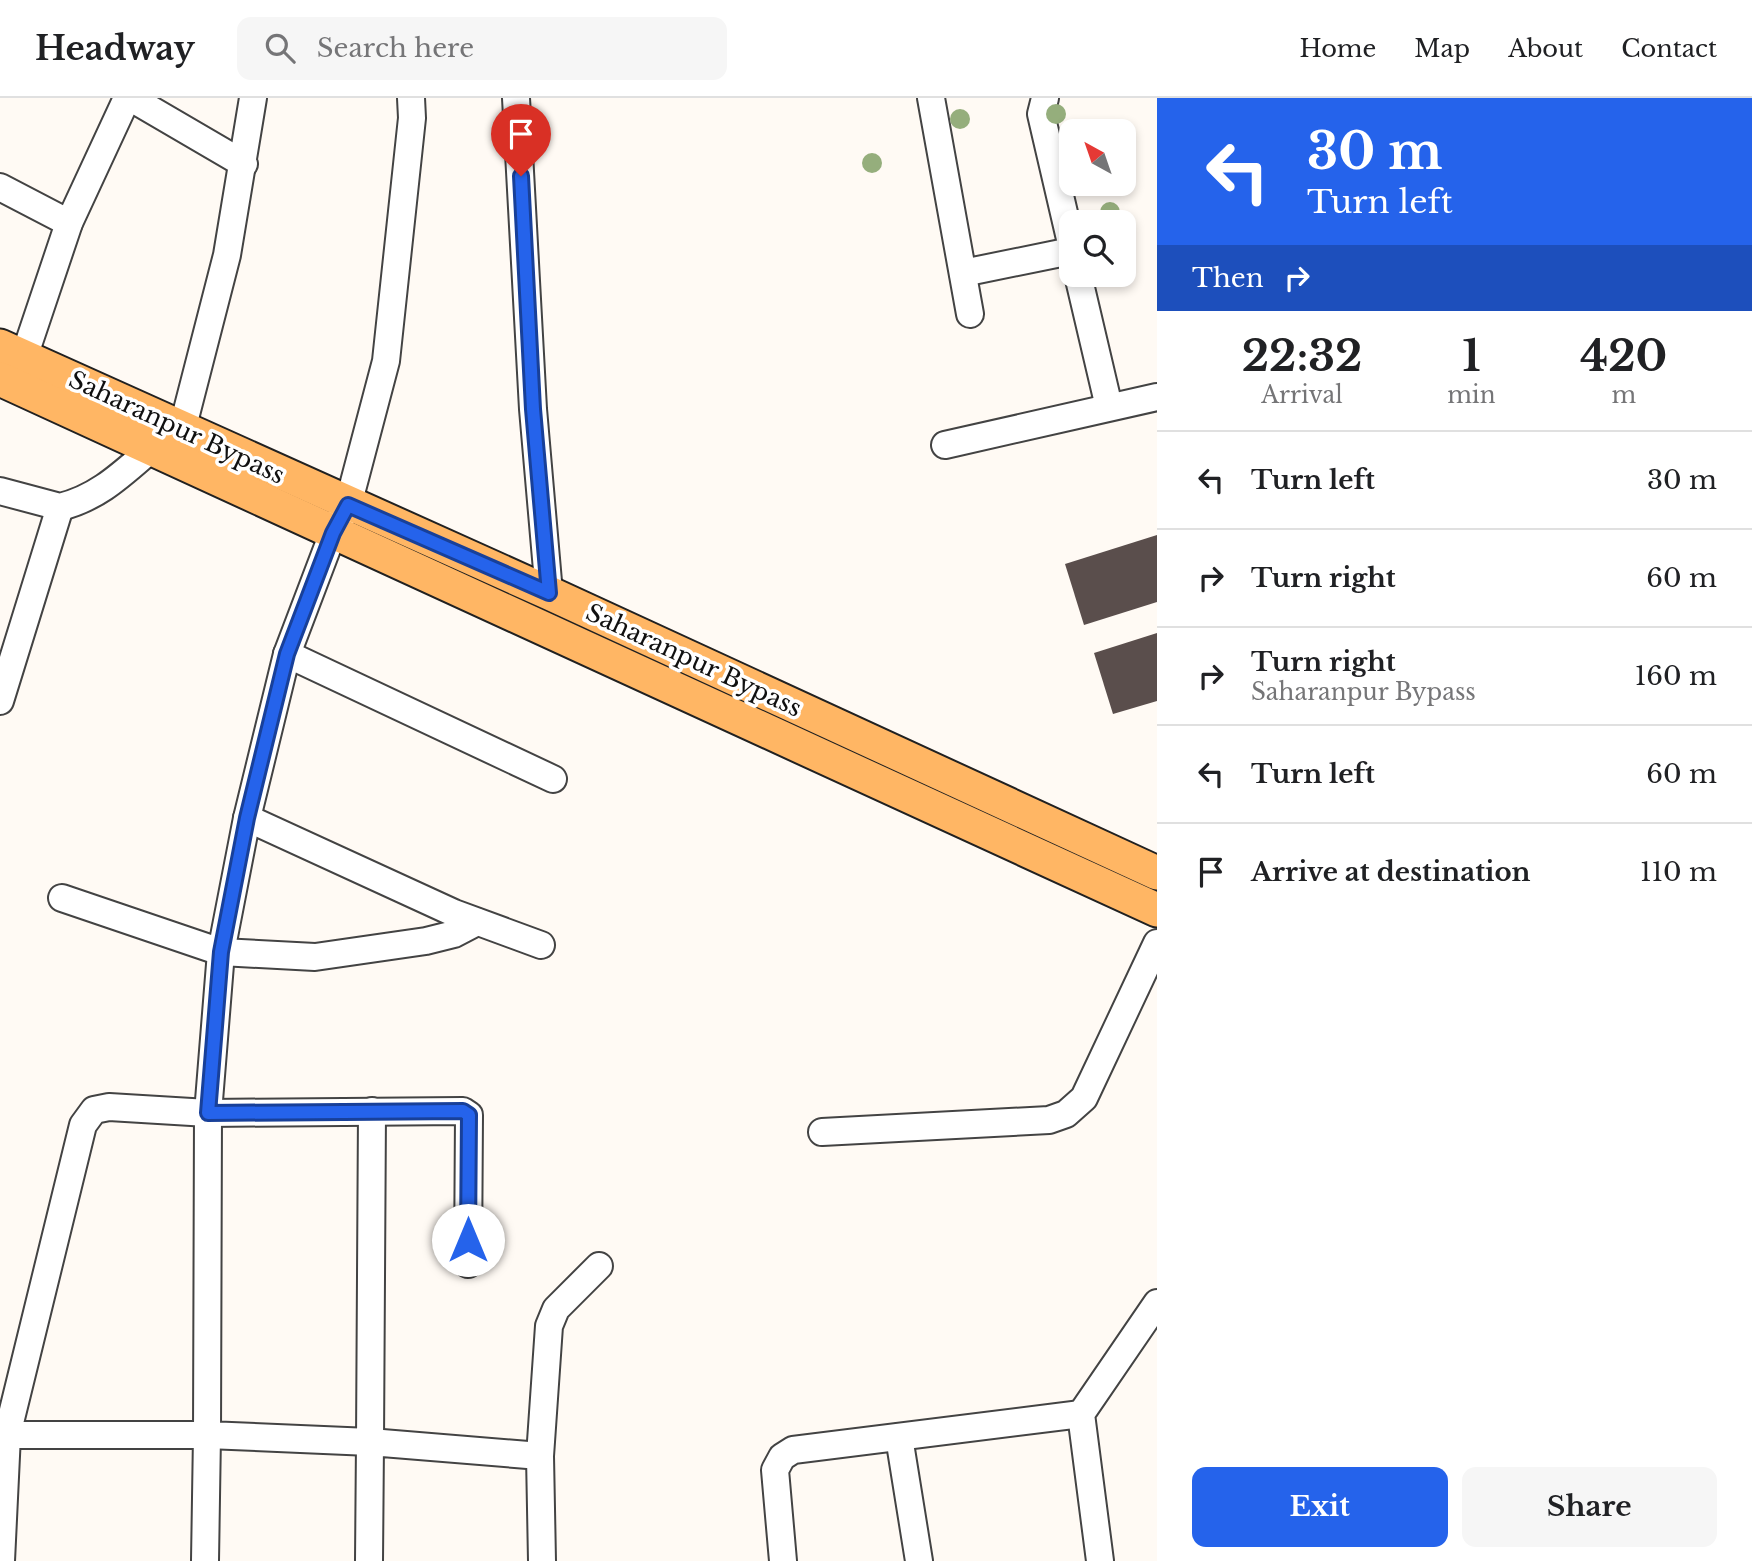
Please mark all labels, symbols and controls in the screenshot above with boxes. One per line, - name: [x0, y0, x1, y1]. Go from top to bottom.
- search box: [237, 17, 727, 80]
- text: Headway: [35, 28, 195, 69]
- icon: search: [261, 29, 299, 67]
- text: Search here: [317, 32, 474, 64]
- text: Home: [1300, 34, 1376, 63]
- text: Map: [1414, 34, 1470, 63]
- text: About: [1508, 34, 1583, 63]
- text: Contact: [1621, 34, 1717, 63]
- pin: [491, 104, 551, 176]
- icon: arrive: [502, 115, 540, 153]
- north arrow: [1059, 119, 1136, 196]
- map controls: [1059, 119, 1136, 287]
- text: 30 m: [1307, 121, 1442, 182]
- icon: left: [1192, 126, 1283, 217]
- text: Turn left: [1307, 182, 1453, 222]
- button: search: [1059, 210, 1136, 287]
- icon: right: [1278, 259, 1316, 297]
- text: Then: [1192, 262, 1264, 294]
- text: 22:32: [1242, 330, 1362, 382]
- text: 1: [1462, 330, 1481, 382]
- text: 420: [1580, 330, 1667, 382]
- street label: Saharanpur Bypass: [65, 364, 289, 490]
- text: Arrival: [1261, 381, 1343, 409]
- text: min: [1447, 381, 1496, 409]
- text: m: [1611, 381, 1636, 409]
- icon: left: [1192, 461, 1230, 499]
- text: Turn left: [1251, 464, 1375, 496]
- text: 30 m: [1647, 464, 1717, 496]
- icon: right: [1192, 559, 1230, 597]
- text: Turn right: [1251, 562, 1396, 594]
- text: 60 m: [1646, 562, 1717, 594]
- street label: Saharanpur Bypass: [582, 597, 806, 723]
- text: Turn right: [1251, 646, 1396, 678]
- icon: right: [1192, 657, 1230, 695]
- text: 160 m: [1635, 660, 1717, 692]
- text: Saharanpur Bypass: [1251, 678, 1476, 706]
- icon: left: [1192, 755, 1230, 793]
- text: Turn left: [1251, 758, 1375, 790]
- text: 60 m: [1646, 758, 1717, 790]
- icon: arrive: [1192, 853, 1230, 891]
- text: Arrive at destination: [1251, 856, 1531, 888]
- text: 110 m: [1640, 856, 1717, 888]
- position arrow: [431, 1203, 505, 1277]
- button: Exit: [1192, 1467, 1448, 1547]
- button: Share: [1462, 1467, 1717, 1547]

